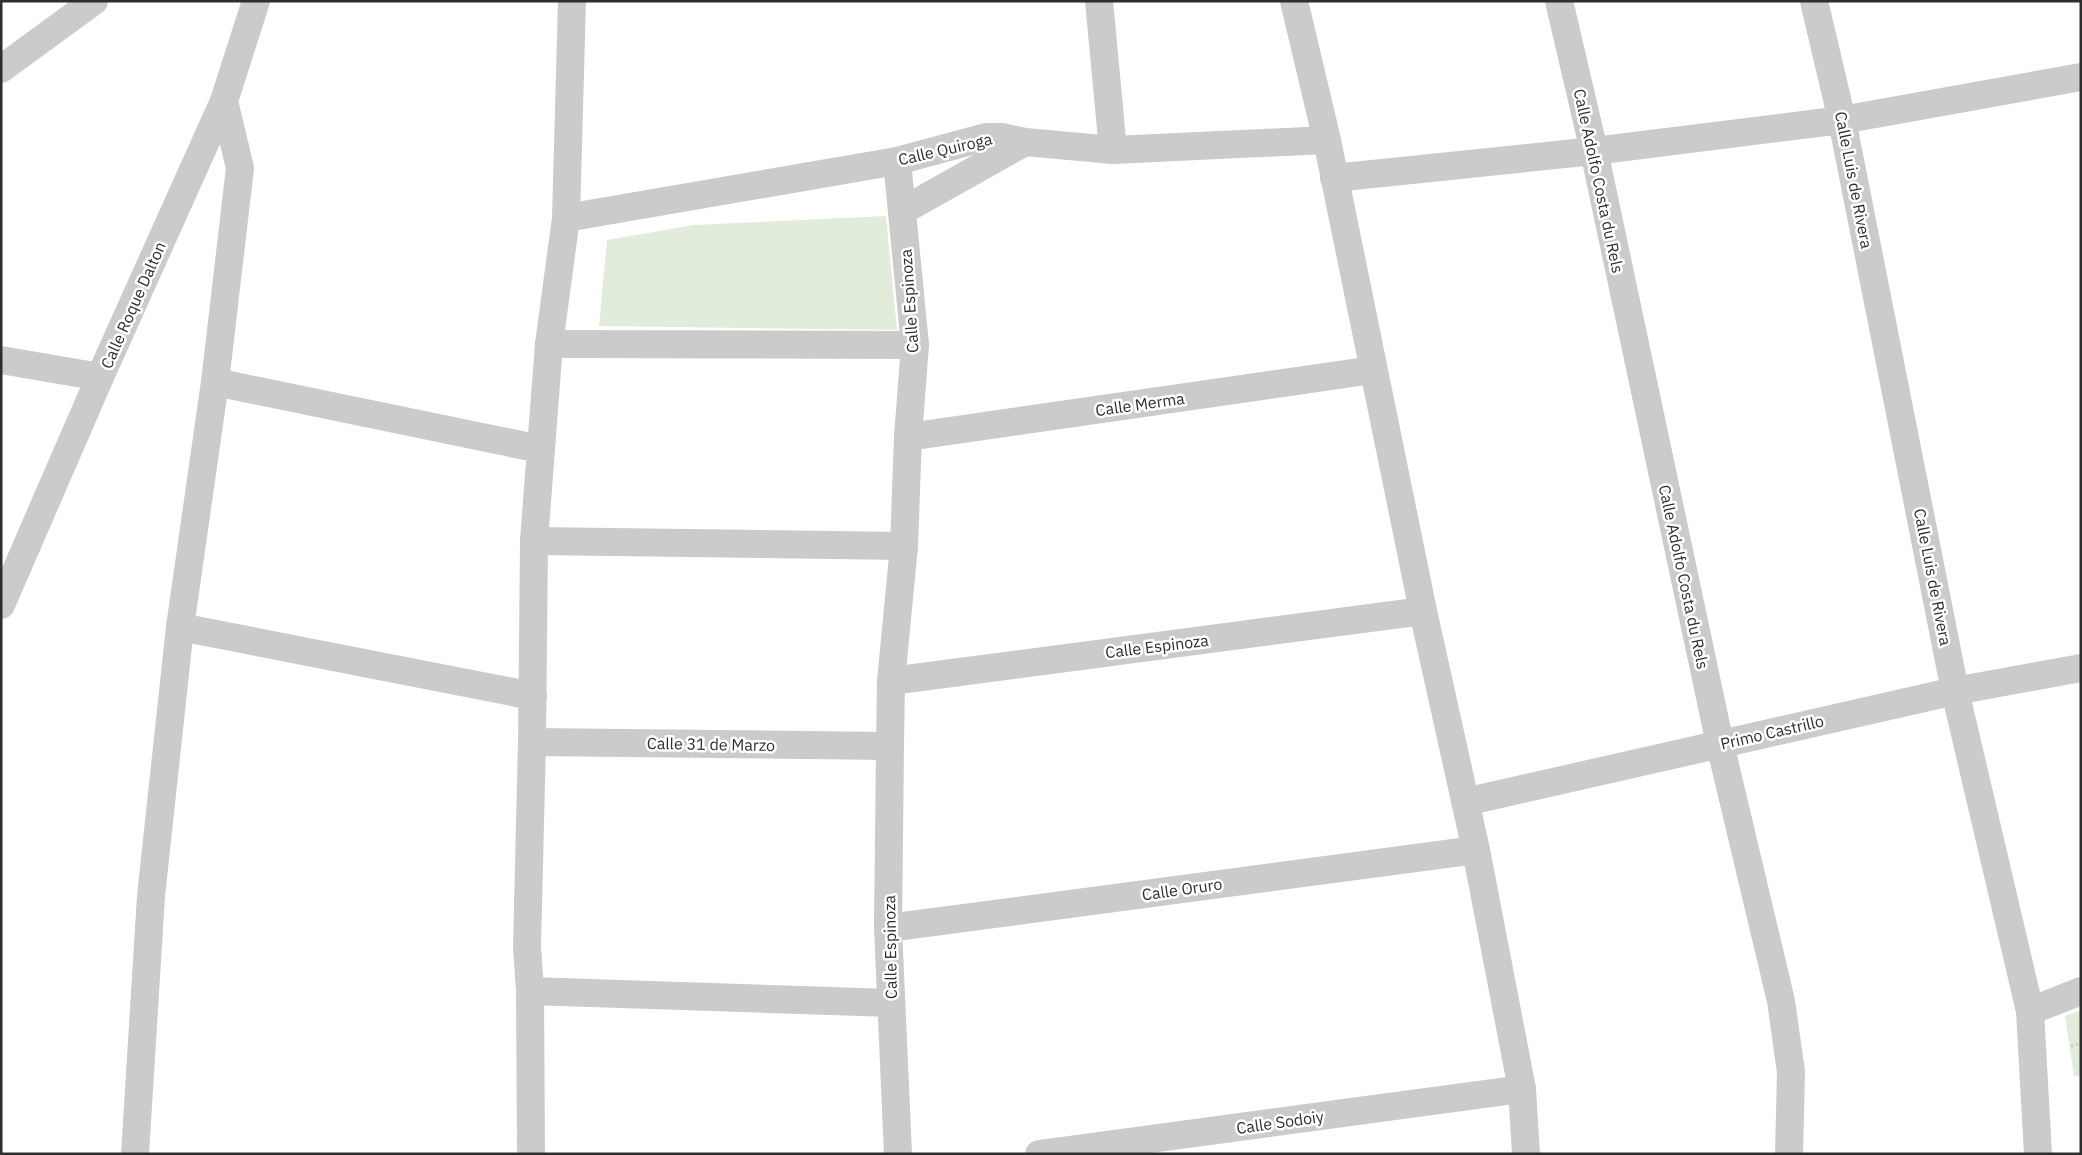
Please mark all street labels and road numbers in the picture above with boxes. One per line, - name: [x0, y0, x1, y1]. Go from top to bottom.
- street label: Calle Adolfo Costa du Rels: [1570, 87, 1628, 275]
- street label: Calle Luis de Rivera: [1831, 110, 1877, 251]
- street label: Calle Quiroga: [896, 128, 994, 170]
- street label: Calle Roque Dalton: [96, 238, 170, 372]
- street label: Calle Espinoza: [895, 248, 923, 354]
- street label: Calle Merma: [1094, 388, 1186, 420]
- street label: Calle Adolfo Costa du Rels: [1655, 483, 1713, 671]
- street label: Calle Luis de Rivera: [1910, 507, 1956, 648]
- street label: Calle Espinoza: [1104, 630, 1210, 662]
- street label: Primo Castrillo: [1718, 710, 1826, 754]
- street label: Calle 31 de Marzo: [647, 733, 775, 755]
- street label: Calle Oruro: [1141, 873, 1223, 905]
- street label: Calle Espinoza: [879, 894, 901, 999]
- street label: Calle Sodoiy: [1235, 1106, 1325, 1138]

